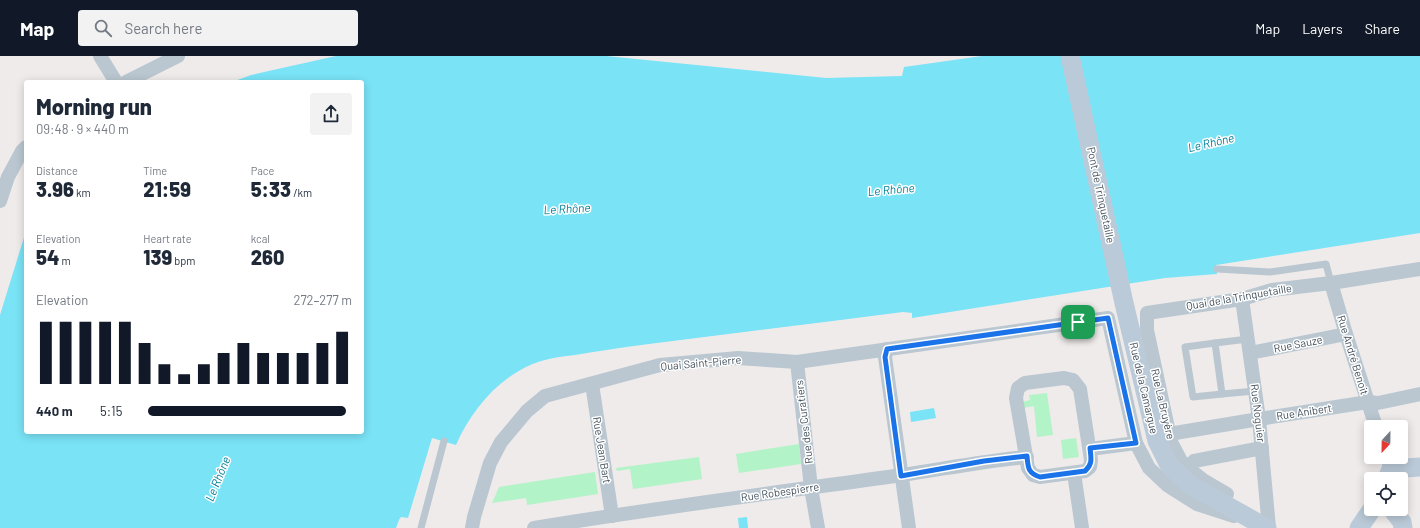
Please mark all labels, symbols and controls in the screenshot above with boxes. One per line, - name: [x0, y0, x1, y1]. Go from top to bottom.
- search box: [78, 10, 358, 46]
- text: Map: [20, 17, 54, 40]
- icon: search: [92, 17, 114, 39]
- text: Search here: [124, 19, 202, 37]
- text: Map: [1255, 20, 1280, 37]
- text: Layers: [1302, 20, 1343, 37]
- text: Share: [1365, 20, 1400, 37]
- text: Morning run: [36, 93, 152, 119]
- button: share: [310, 93, 352, 135]
- text: 09:48 · 9 × 440 m: [36, 121, 129, 137]
- water label: Le Rhône: [1186, 130, 1235, 154]
- street label: Pont de Trinquetaille: [1085, 146, 1118, 244]
- text: Distance: [36, 164, 78, 177]
- text: Time: [143, 164, 167, 177]
- text: Pace: [251, 164, 274, 177]
- text: 3.96: [36, 177, 74, 201]
- text: 21:59: [143, 177, 191, 201]
- text: 5:33: [251, 177, 291, 201]
- water label: Le Rhône: [867, 180, 915, 198]
- text: km: [74, 186, 91, 199]
- text: /km: [291, 186, 312, 199]
- water label: Le Rhône: [543, 200, 591, 216]
- text: Elevation: [36, 232, 80, 245]
- text: Heart rate: [143, 232, 192, 245]
- text: kcal: [251, 232, 270, 245]
- text: 54: [36, 245, 59, 269]
- text: 139: [143, 245, 172, 269]
- text: 260: [251, 245, 284, 269]
- text: m: [59, 254, 71, 267]
- text: bpm: [172, 254, 195, 267]
- street label: Quai de la Trinquetaille: [1185, 281, 1293, 312]
- text: Elevation: [36, 292, 88, 308]
- text: 272–277 m: [293, 292, 352, 308]
- pin: [1061, 305, 1095, 339]
- icon: arrive: [1067, 311, 1089, 333]
- street label: Rue André Benoit: [1335, 313, 1372, 396]
- street label: Rue Sauze: [1272, 332, 1324, 355]
- street label: Rue de la Camargue: [1128, 341, 1161, 435]
- street label: Quai Saint-Pierre: [660, 352, 742, 372]
- street label: Rue La Bruyère: [1149, 367, 1178, 441]
- street label: Rue des Curatiers: [792, 380, 815, 465]
- street label: Rue Noguier: [1248, 383, 1269, 443]
- street label: Rue Anibert: [1275, 401, 1333, 422]
- text: 440 m: [36, 403, 73, 419]
- text: 5:15: [100, 403, 122, 419]
- street label: Rue Jean Bart: [591, 416, 614, 484]
- north arrow: [1364, 420, 1408, 464]
- map controls: [1364, 420, 1408, 516]
- water label: Le Rhône: [202, 454, 232, 503]
- button: locate: [1364, 472, 1408, 516]
- street label: Rue Robespierre: [740, 480, 820, 503]

